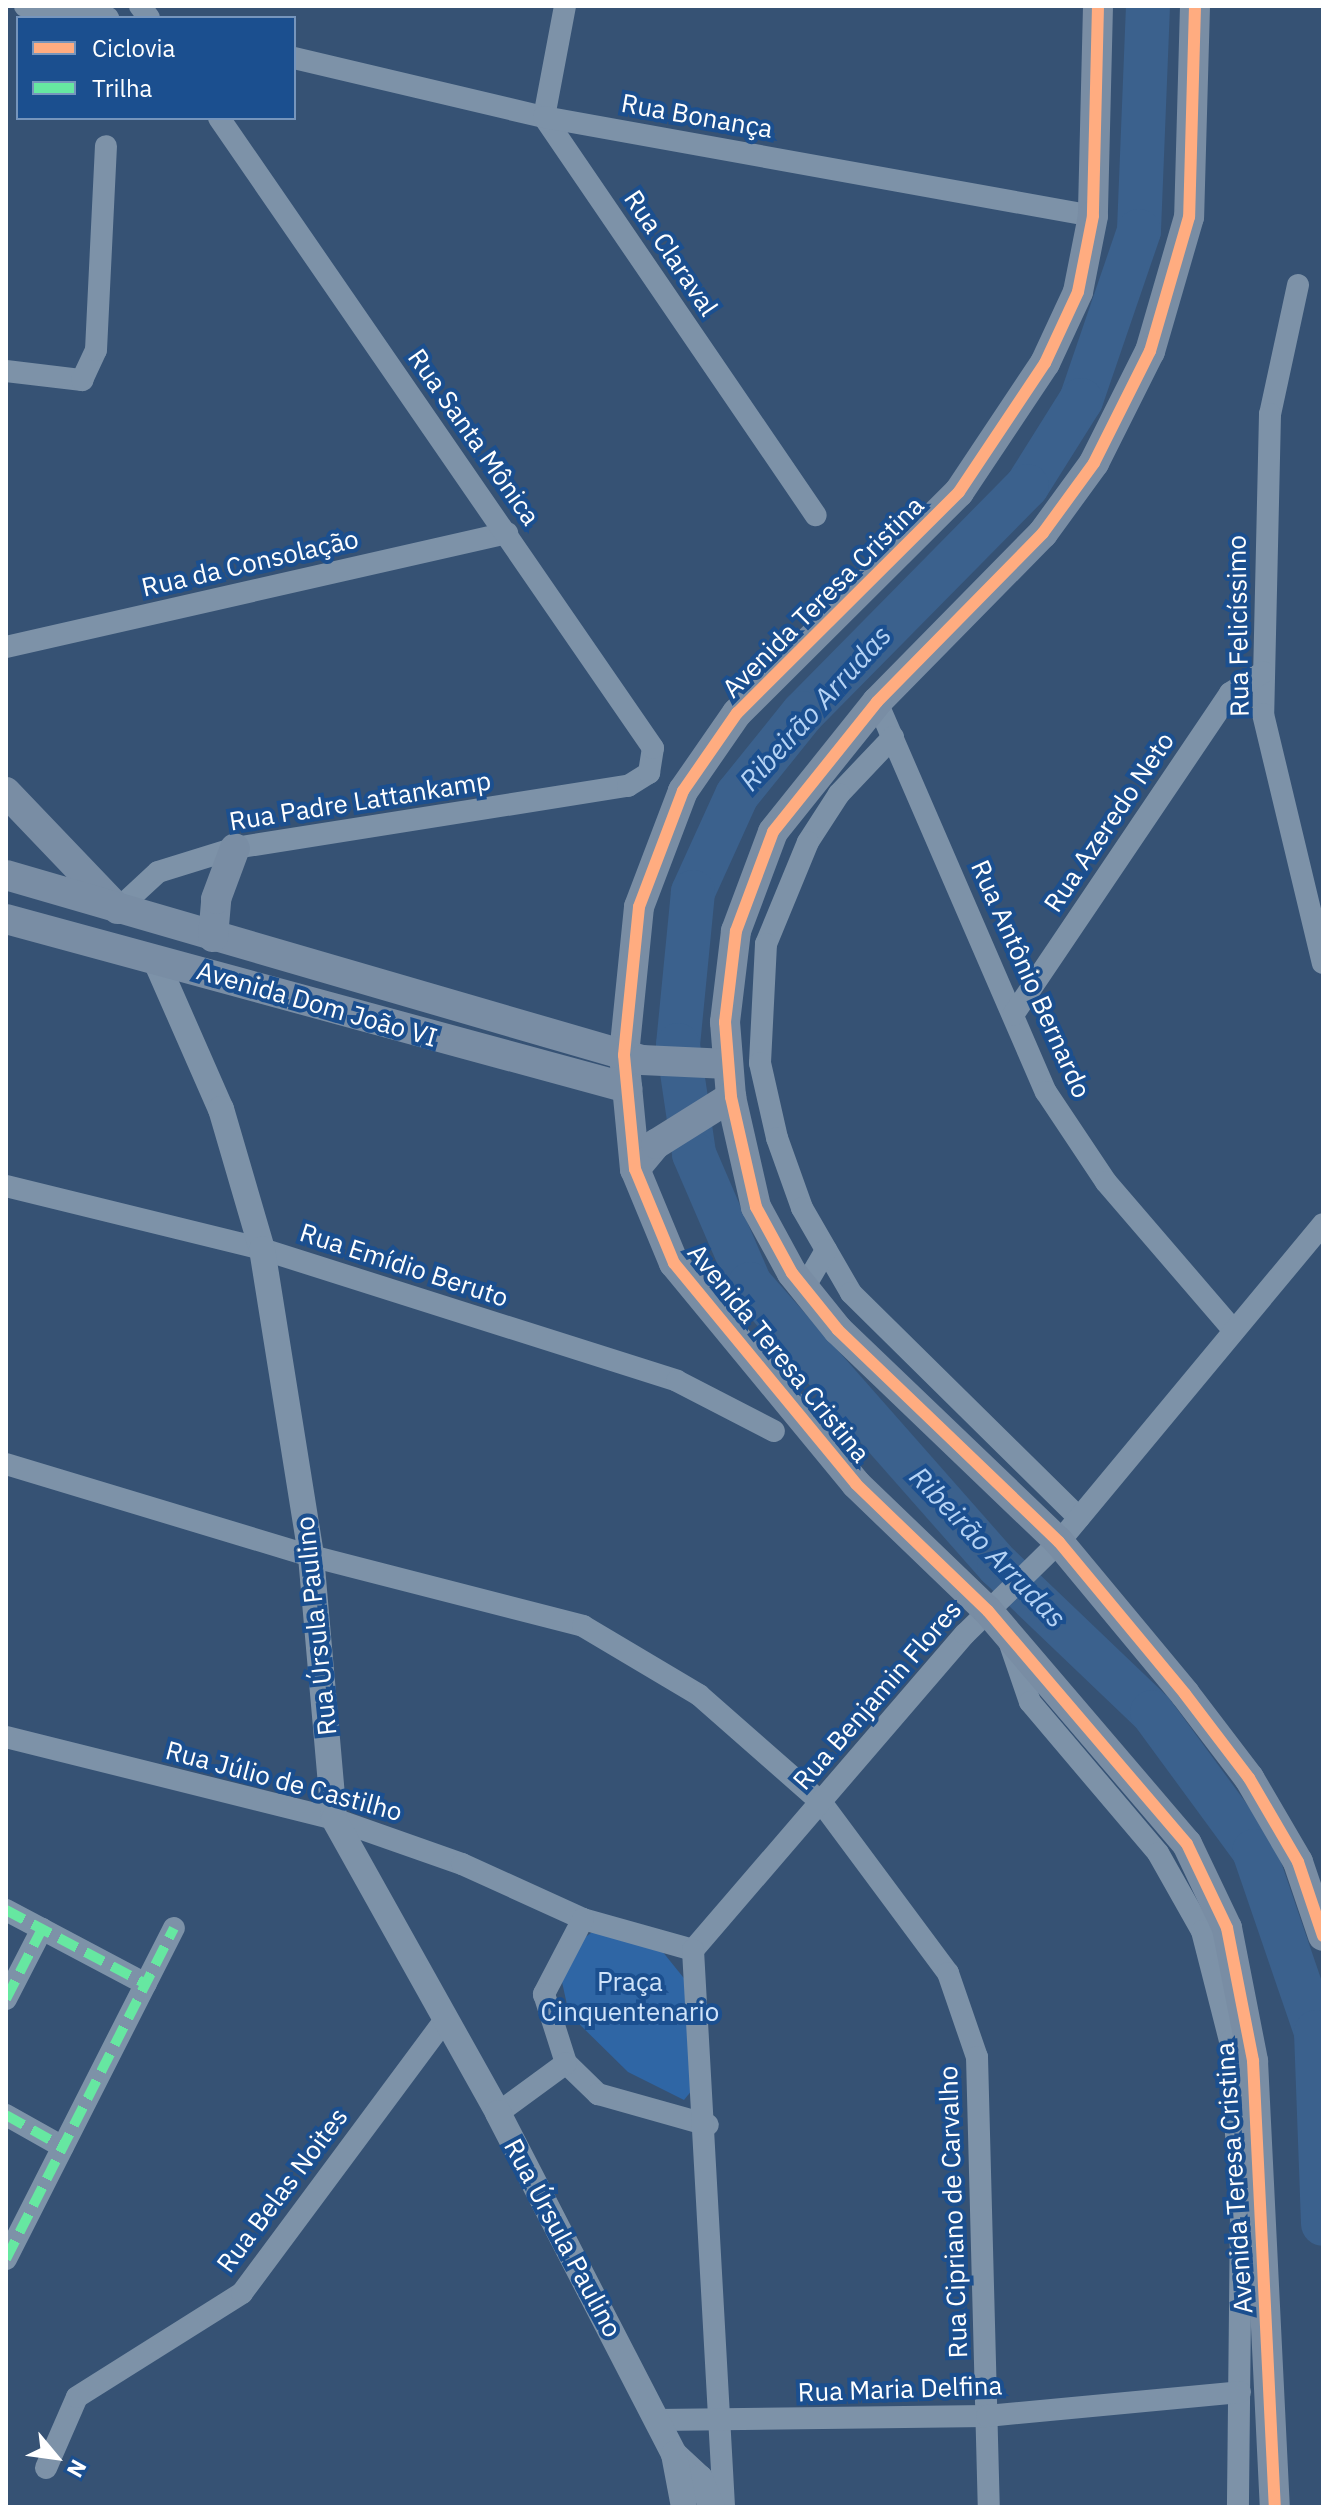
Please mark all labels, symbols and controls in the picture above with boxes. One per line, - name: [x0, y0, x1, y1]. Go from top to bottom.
- legend: [16, 16, 296, 120]
- text: Ciclovia: [92, 32, 175, 64]
- text: Trilha: [92, 72, 152, 104]
- street label: Rua Bonança: [619, 87, 775, 145]
- street label: Rua Claraval: [617, 184, 725, 322]
- street label: Rua Santa Mônica: [402, 343, 546, 531]
- street label: Avenida Teresa Cristina: [716, 490, 930, 704]
- street label: Rua da Consolação: [138, 523, 362, 603]
- street label: Rua Felicíssimo: [1221, 535, 1255, 717]
- water label: Ribeirão Arrudas: [732, 619, 898, 797]
- street label: Rua Azeredo Neto: [1037, 726, 1181, 918]
- street label: Rua Padre Lattankamp: [227, 765, 493, 837]
- street label: Rua Antônio Bernardo: [965, 855, 1097, 1103]
- street label: Avenida Dom João VI: [193, 955, 441, 1053]
- street label: Rua Emídio Beruto: [296, 1217, 512, 1313]
- street label: Avenida Teresa Cristina: [681, 1237, 877, 1469]
- water label: Ribeirão Arrudas: [903, 1460, 1073, 1634]
- street label: Rua Úrsula Paulino: [289, 1515, 343, 1737]
- street label: Rua Benjamin Flores: [786, 1594, 968, 1796]
- street label: Rua Júlio de Castilho: [162, 1734, 406, 1828]
- park label: Praça Cinquentenario: [541, 1966, 719, 2028]
- street label: Avenida Teresa Cristina: [1209, 2041, 1259, 2315]
- street label: Rua Cipriano de Carvalho: [932, 2065, 974, 2359]
- street label: Rua Belas Noites: [210, 2102, 354, 2278]
- street label: Rua Úrsula Paulino: [498, 2133, 628, 2343]
- street label: Rua Maria Delfina: [797, 2370, 1003, 2408]
- north arrow: [16, 2417, 96, 2497]
- text: N: [61, 2455, 94, 2483]

